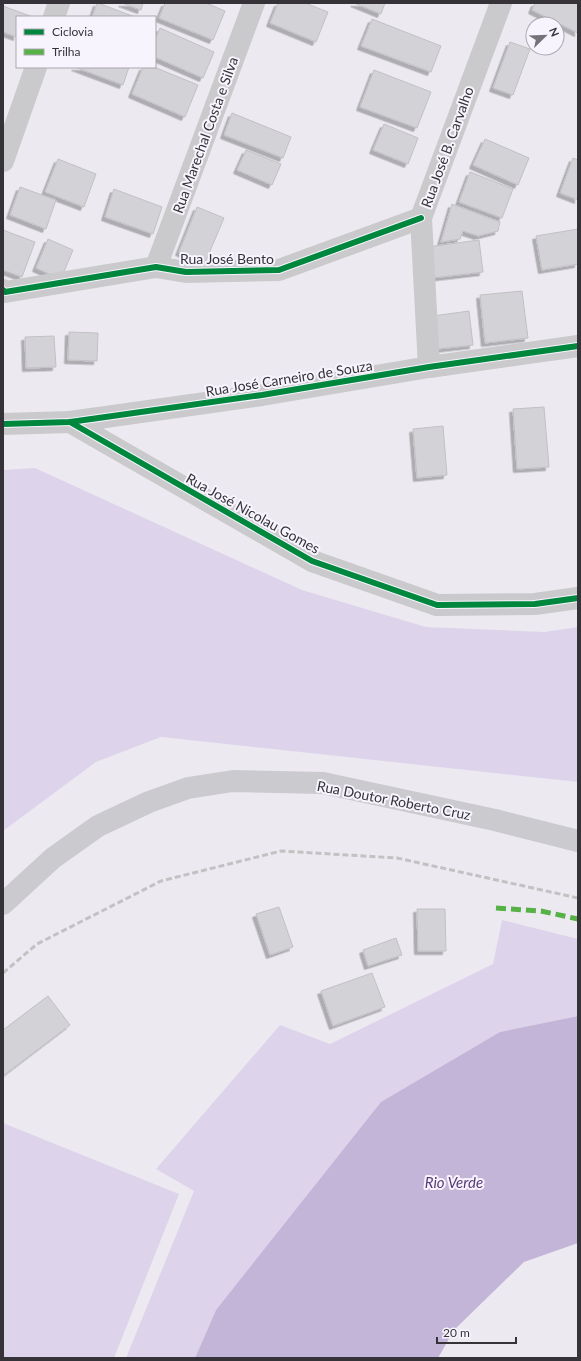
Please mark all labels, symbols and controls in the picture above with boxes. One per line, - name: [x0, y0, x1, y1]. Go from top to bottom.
- legend: [16, 16, 156, 68]
- north arrow: [525, 16, 565, 56]
- text: Ciclovia: [52, 24, 93, 39]
- text: N: [547, 25, 562, 38]
- text: Trilha: [52, 44, 81, 59]
- street label: Rua Marechal Costa e Silva: [169, 54, 241, 215]
- street label: Rua José B. Carvalho: [417, 84, 477, 210]
- street label: Rua José Bento: [180, 250, 274, 267]
- street label: Rua José Carneiro de Souza: [204, 356, 374, 400]
- street label: Rua José Nicolau Gomes: [183, 469, 323, 557]
- street label: Rua Doutor Roberto Cruz: [316, 777, 472, 823]
- water label: Rio Verde: [425, 1173, 483, 1191]
- scale bar: [437, 1319, 516, 1345]
- text: 20 m: [443, 1325, 470, 1340]

